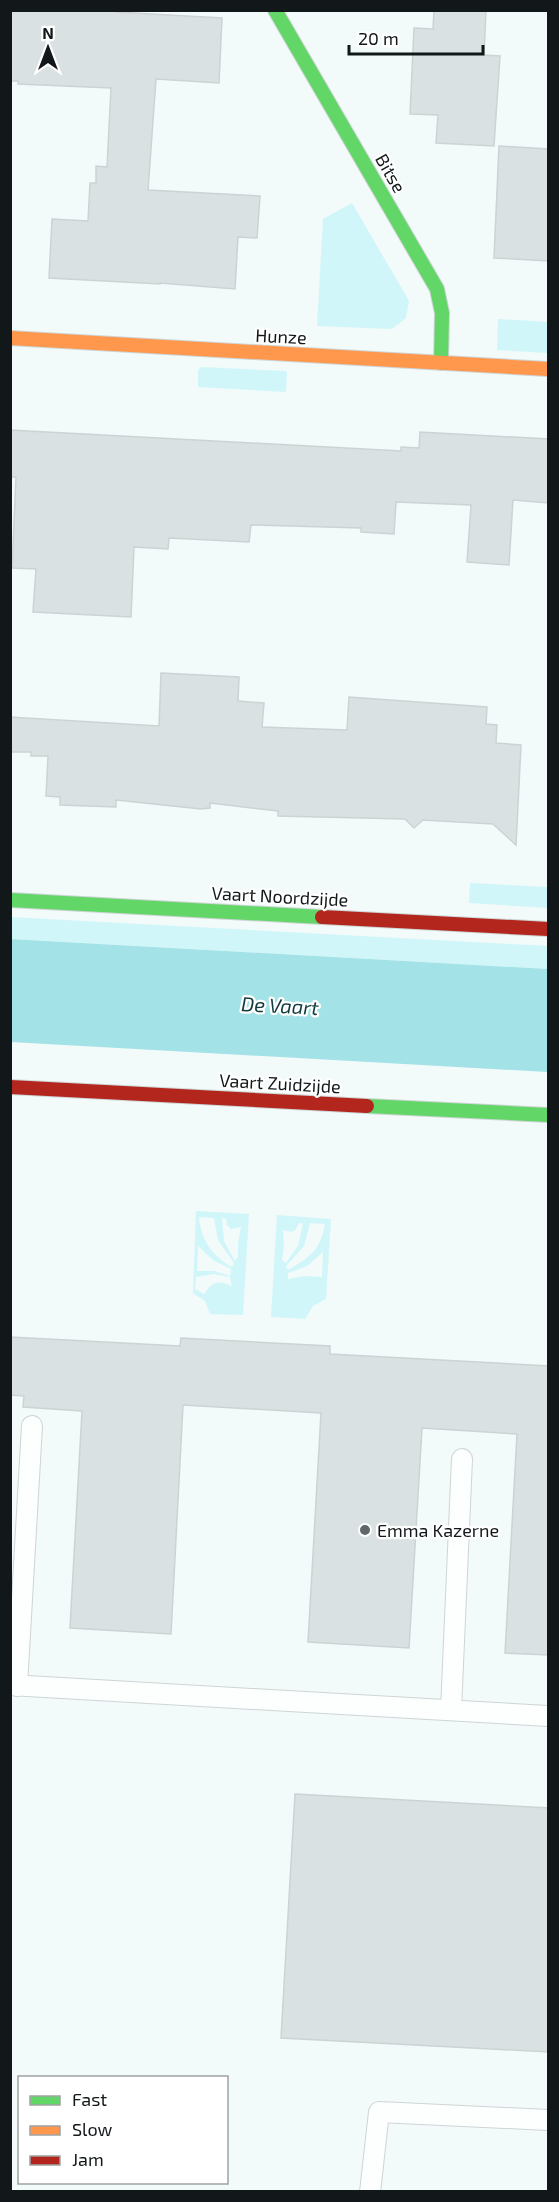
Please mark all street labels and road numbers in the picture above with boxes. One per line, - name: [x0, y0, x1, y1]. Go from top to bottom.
- street label: Bitse: [371, 150, 411, 196]
- street label: Hunze: [255, 324, 307, 348]
- street label: Vaart Noordzijde: [211, 881, 349, 911]
- street label: Vaart Zuidzijde: [219, 1069, 341, 1097]

